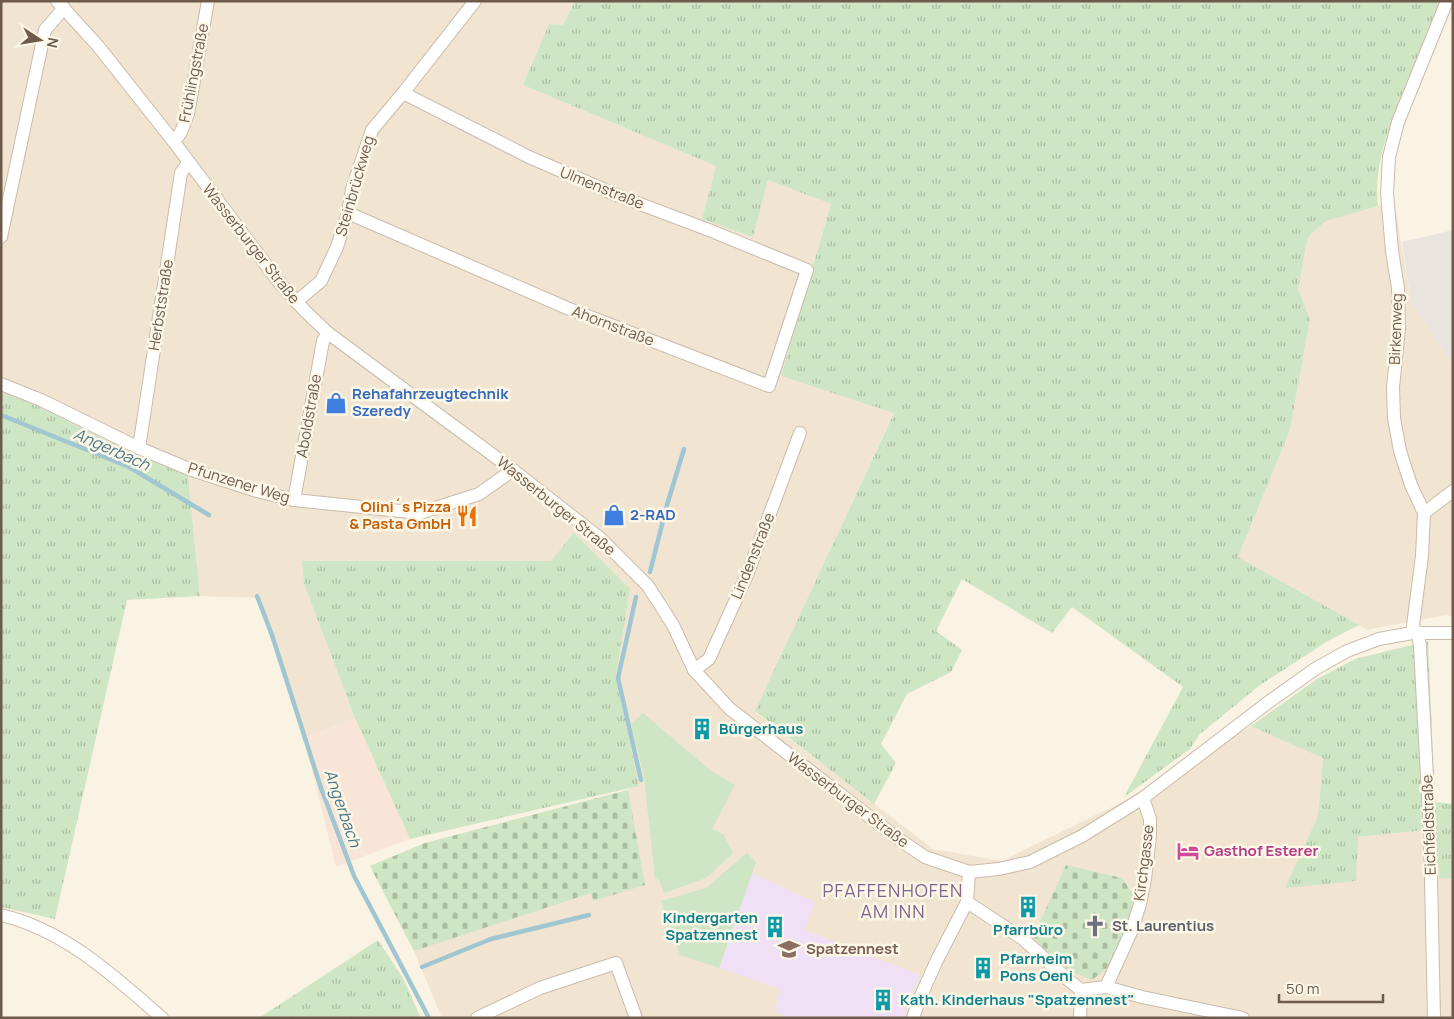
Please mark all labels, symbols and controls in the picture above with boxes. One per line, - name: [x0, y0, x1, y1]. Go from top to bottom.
- north arrow: [15, 15, 65, 65]
- street label: Frühlingstraße: [174, 21, 213, 124]
- text: N: [43, 36, 64, 50]
- street label: Steinbrückweg: [330, 133, 379, 239]
- street label: Ulmenstraße: [557, 161, 648, 214]
- street label: Wasserburger Straße: [198, 179, 305, 308]
- street label: Herbststraße: [143, 258, 178, 352]
- street label: Birkenweg: [1384, 293, 1407, 365]
- street label: Ahornstraße: [569, 300, 658, 351]
- street label: Aboldstraße: [291, 372, 326, 459]
- place label: Rehafahrzeugtechnik Szeredy: [352, 383, 509, 421]
- shop icon: Rehafahrzeugtechnik Szeredy: [323, 390, 349, 416]
- water label: Angerbach: [71, 422, 154, 476]
- street label: Wasserburger Straße: [493, 451, 620, 560]
- street label: Pfunzener Weg: [186, 457, 293, 508]
- place label: Olini´s Pizza & Pasta GmbH: [349, 496, 451, 534]
- shop icon: 2-RAD: [601, 502, 627, 528]
- restaurant icon: Olini´s Pizza & Pasta GmbH: [454, 503, 480, 529]
- place label: 2-RAD: [630, 504, 676, 525]
- street label: Lindenstraße: [726, 509, 779, 602]
- building icon: Bürgerhaus: [689, 716, 715, 742]
- place label: Bürgerhaus: [719, 718, 803, 739]
- street label: Wasserburger Straße: [783, 747, 914, 852]
- water label: Angerbach: [319, 766, 367, 850]
- street label: Eichfeldstraße: [1416, 774, 1441, 876]
- street label: Kirchgasse: [1128, 823, 1159, 902]
- hotel icon: Gasthof Esterer: [1175, 838, 1201, 864]
- place label: Gasthof Esterer: [1204, 840, 1318, 861]
- district label: PFAFFENHOFEN AM INN: [823, 878, 963, 923]
- building icon: Pfarrbüro: [1015, 894, 1041, 920]
- place label: Kindergarten Spatzennest: [663, 907, 758, 945]
- church icon: St. Laurentius: [1082, 913, 1108, 939]
- building icon: Kindergarten Spatzennest: [762, 914, 788, 940]
- place label: St. Laurentius: [1112, 915, 1214, 936]
- place label: Pfarrbüro: [993, 919, 1063, 940]
- school or university icon: Spatzennest: [776, 936, 802, 962]
- place label: Spatzennest: [806, 938, 899, 959]
- place label: Pfarrheim Pons Oeni: [1000, 948, 1073, 986]
- building icon: Pfarrheim Pons Oeni: [970, 955, 996, 981]
- scale bar: [1279, 972, 1383, 1004]
- text: 50 m: [1286, 978, 1320, 999]
- building icon: Kath. Kinderhaus "Spatzennest": [870, 987, 896, 1013]
- place label: Kath. Kinderhaus "Spatzennest": [900, 989, 1134, 1010]

